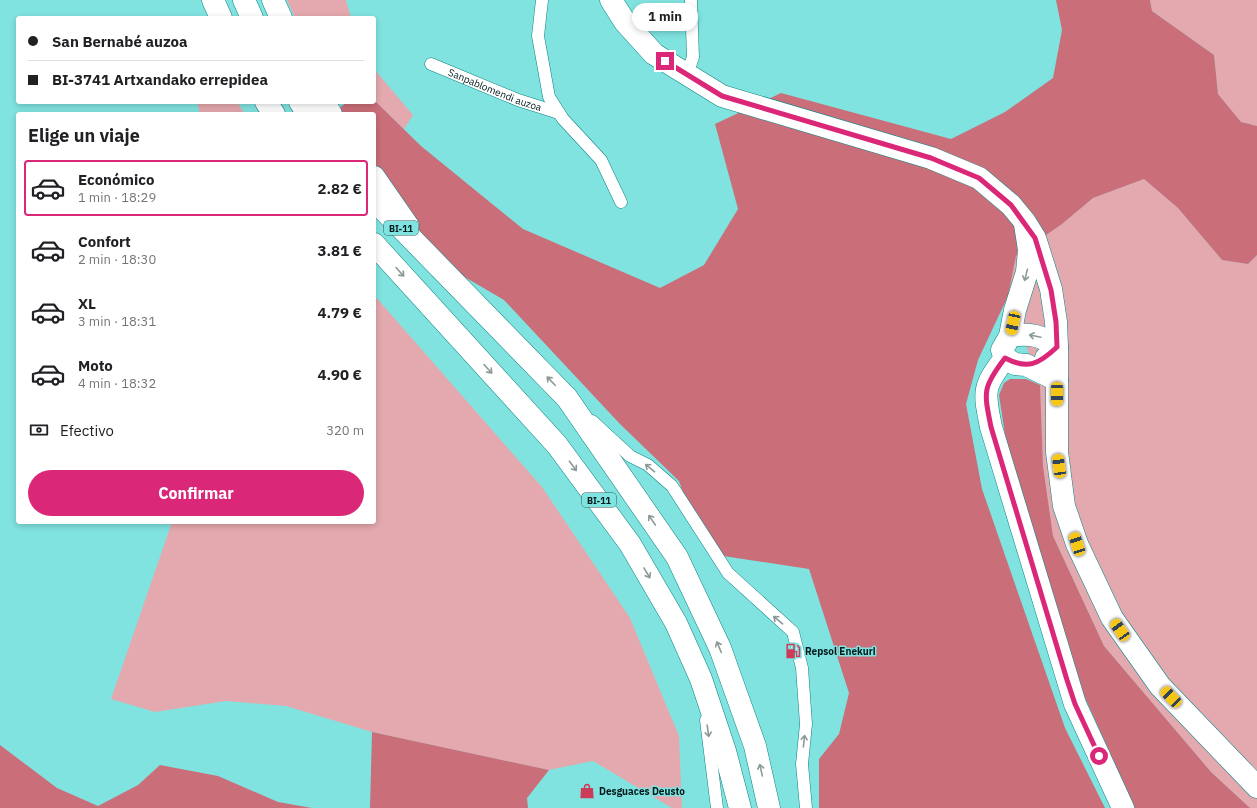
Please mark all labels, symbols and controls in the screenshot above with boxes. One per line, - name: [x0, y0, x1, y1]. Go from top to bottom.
- callout: 1 min: [632, 3, 698, 31]
- text: 1 min: [648, 8, 682, 25]
- text: San Bernabé auzoa: [52, 32, 188, 51]
- route end: [656, 52, 674, 70]
- street label: Sanpablomendi auzoa: [446, 65, 544, 114]
- text: BI-3741 Artxandako errepidea: [52, 70, 268, 89]
- text: Elige un viaje: [28, 124, 140, 147]
- icon: car: [30, 170, 66, 206]
- text: Económico: [78, 170, 154, 189]
- text: 2.82 €: [317, 179, 362, 198]
- text: 1 min · 18:29: [78, 189, 156, 206]
- road number: BI-11: [384, 221, 418, 235]
- icon: car: [30, 232, 66, 268]
- text: Confort: [78, 232, 131, 251]
- text: 3.81 €: [317, 241, 362, 260]
- text: 2 min · 18:30: [78, 251, 156, 268]
- one-way arrow: [396, 267, 405, 278]
- one-way arrow: [1021, 268, 1029, 281]
- icon: car: [30, 294, 66, 330]
- text: XL: [78, 294, 96, 313]
- text: 4.79 €: [317, 303, 362, 322]
- car: [1005, 310, 1021, 336]
- text: 3 min · 18:31: [78, 313, 156, 330]
- one-way arrow: [1029, 331, 1042, 339]
- icon: car: [30, 356, 66, 392]
- text: Moto: [78, 356, 113, 375]
- one-way arrow: [483, 363, 492, 374]
- text: 4.90 €: [317, 365, 362, 384]
- text: 4 min · 18:32: [78, 375, 156, 392]
- one-way arrow: [546, 376, 555, 386]
- car: [1051, 382, 1063, 406]
- icon: cash: [28, 419, 50, 441]
- text: Efectivo: [60, 421, 114, 440]
- text: 320 m: [326, 422, 364, 439]
- car: [1051, 453, 1067, 479]
- one-way arrow: [569, 461, 578, 472]
- one-way arrow: [645, 464, 656, 472]
- button: Confirmar: [28, 470, 364, 516]
- road number: BI-11: [582, 493, 616, 507]
- one-way arrow: [648, 515, 656, 526]
- car: [1068, 531, 1086, 557]
- one-way arrow: [644, 567, 652, 579]
- one-way arrow: [773, 615, 783, 624]
- car: [1108, 617, 1132, 643]
- one-way arrow: [715, 641, 723, 653]
- fuel station icon: Repsol Enekuri: [784, 642, 802, 660]
- place label: Repsol Enekuri: [805, 645, 876, 658]
- car: [1158, 684, 1184, 710]
- one-way arrow: [704, 724, 711, 737]
- one-way arrow: [800, 735, 808, 748]
- route start: [1090, 747, 1108, 765]
- one-way arrow: [756, 764, 764, 777]
- shop icon: Desguaces Deusto: [578, 782, 596, 800]
- place label: Desguaces Deusto: [599, 785, 685, 798]

